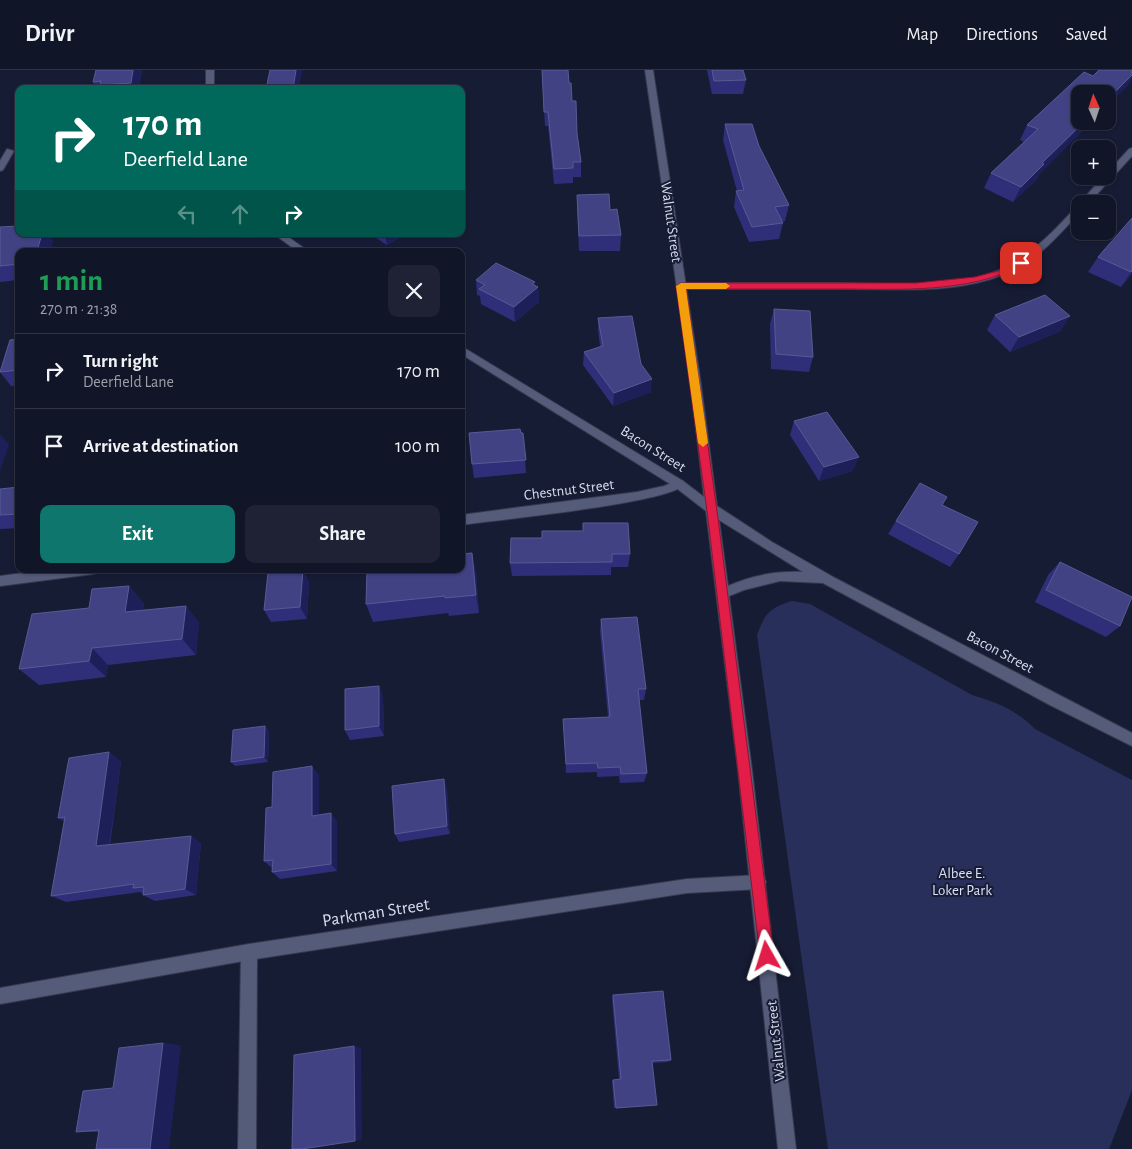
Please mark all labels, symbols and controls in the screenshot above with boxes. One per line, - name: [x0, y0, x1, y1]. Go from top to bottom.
- text: Drivr: [25, 22, 74, 46]
- text: Map: [907, 26, 938, 44]
- text: Directions: [966, 26, 1038, 44]
- text: Saved: [1066, 26, 1107, 44]
- north arrow: [1071, 85, 1116, 130]
- map controls: [1071, 85, 1116, 240]
- icon: right: [40, 105, 105, 170]
- text: 170 m: [123, 107, 203, 142]
- button: +: [1071, 140, 1116, 185]
- text: Deerfield Lane: [123, 148, 248, 170]
- street label: Walnut Street: [658, 181, 684, 263]
- button: −: [1071, 195, 1116, 240]
- icon: left: [173, 200, 201, 228]
- icon: ahead: [226, 200, 254, 228]
- icon: right: [279, 200, 307, 228]
- pin: [1000, 242, 1042, 284]
- icon: arrive: [1007, 249, 1035, 277]
- button: close: [388, 265, 440, 317]
- text: 1 min: [40, 266, 103, 296]
- text: 270 m · 21:38: [40, 301, 117, 317]
- text: Turn right: [83, 352, 158, 371]
- icon: right: [40, 357, 68, 385]
- text: 170 m: [397, 362, 440, 381]
- text: Deerfield Lane: [83, 374, 174, 390]
- street label: Bacon Street: [618, 423, 688, 475]
- icon: arrive: [40, 432, 68, 460]
- text: Arrive at destination: [83, 437, 239, 456]
- text: 100 m: [395, 437, 440, 456]
- street label: Chestnut Street: [523, 477, 615, 503]
- button: Exit: [40, 505, 235, 563]
- button: Share: [245, 505, 440, 563]
- street label: Bacon Street: [964, 628, 1036, 676]
- park label: Albee E. Loker Park: [932, 866, 992, 898]
- street label: Parkman Street: [321, 896, 431, 930]
- position arrow: [740, 929, 792, 981]
- street label: Walnut Street: [764, 1000, 788, 1082]

